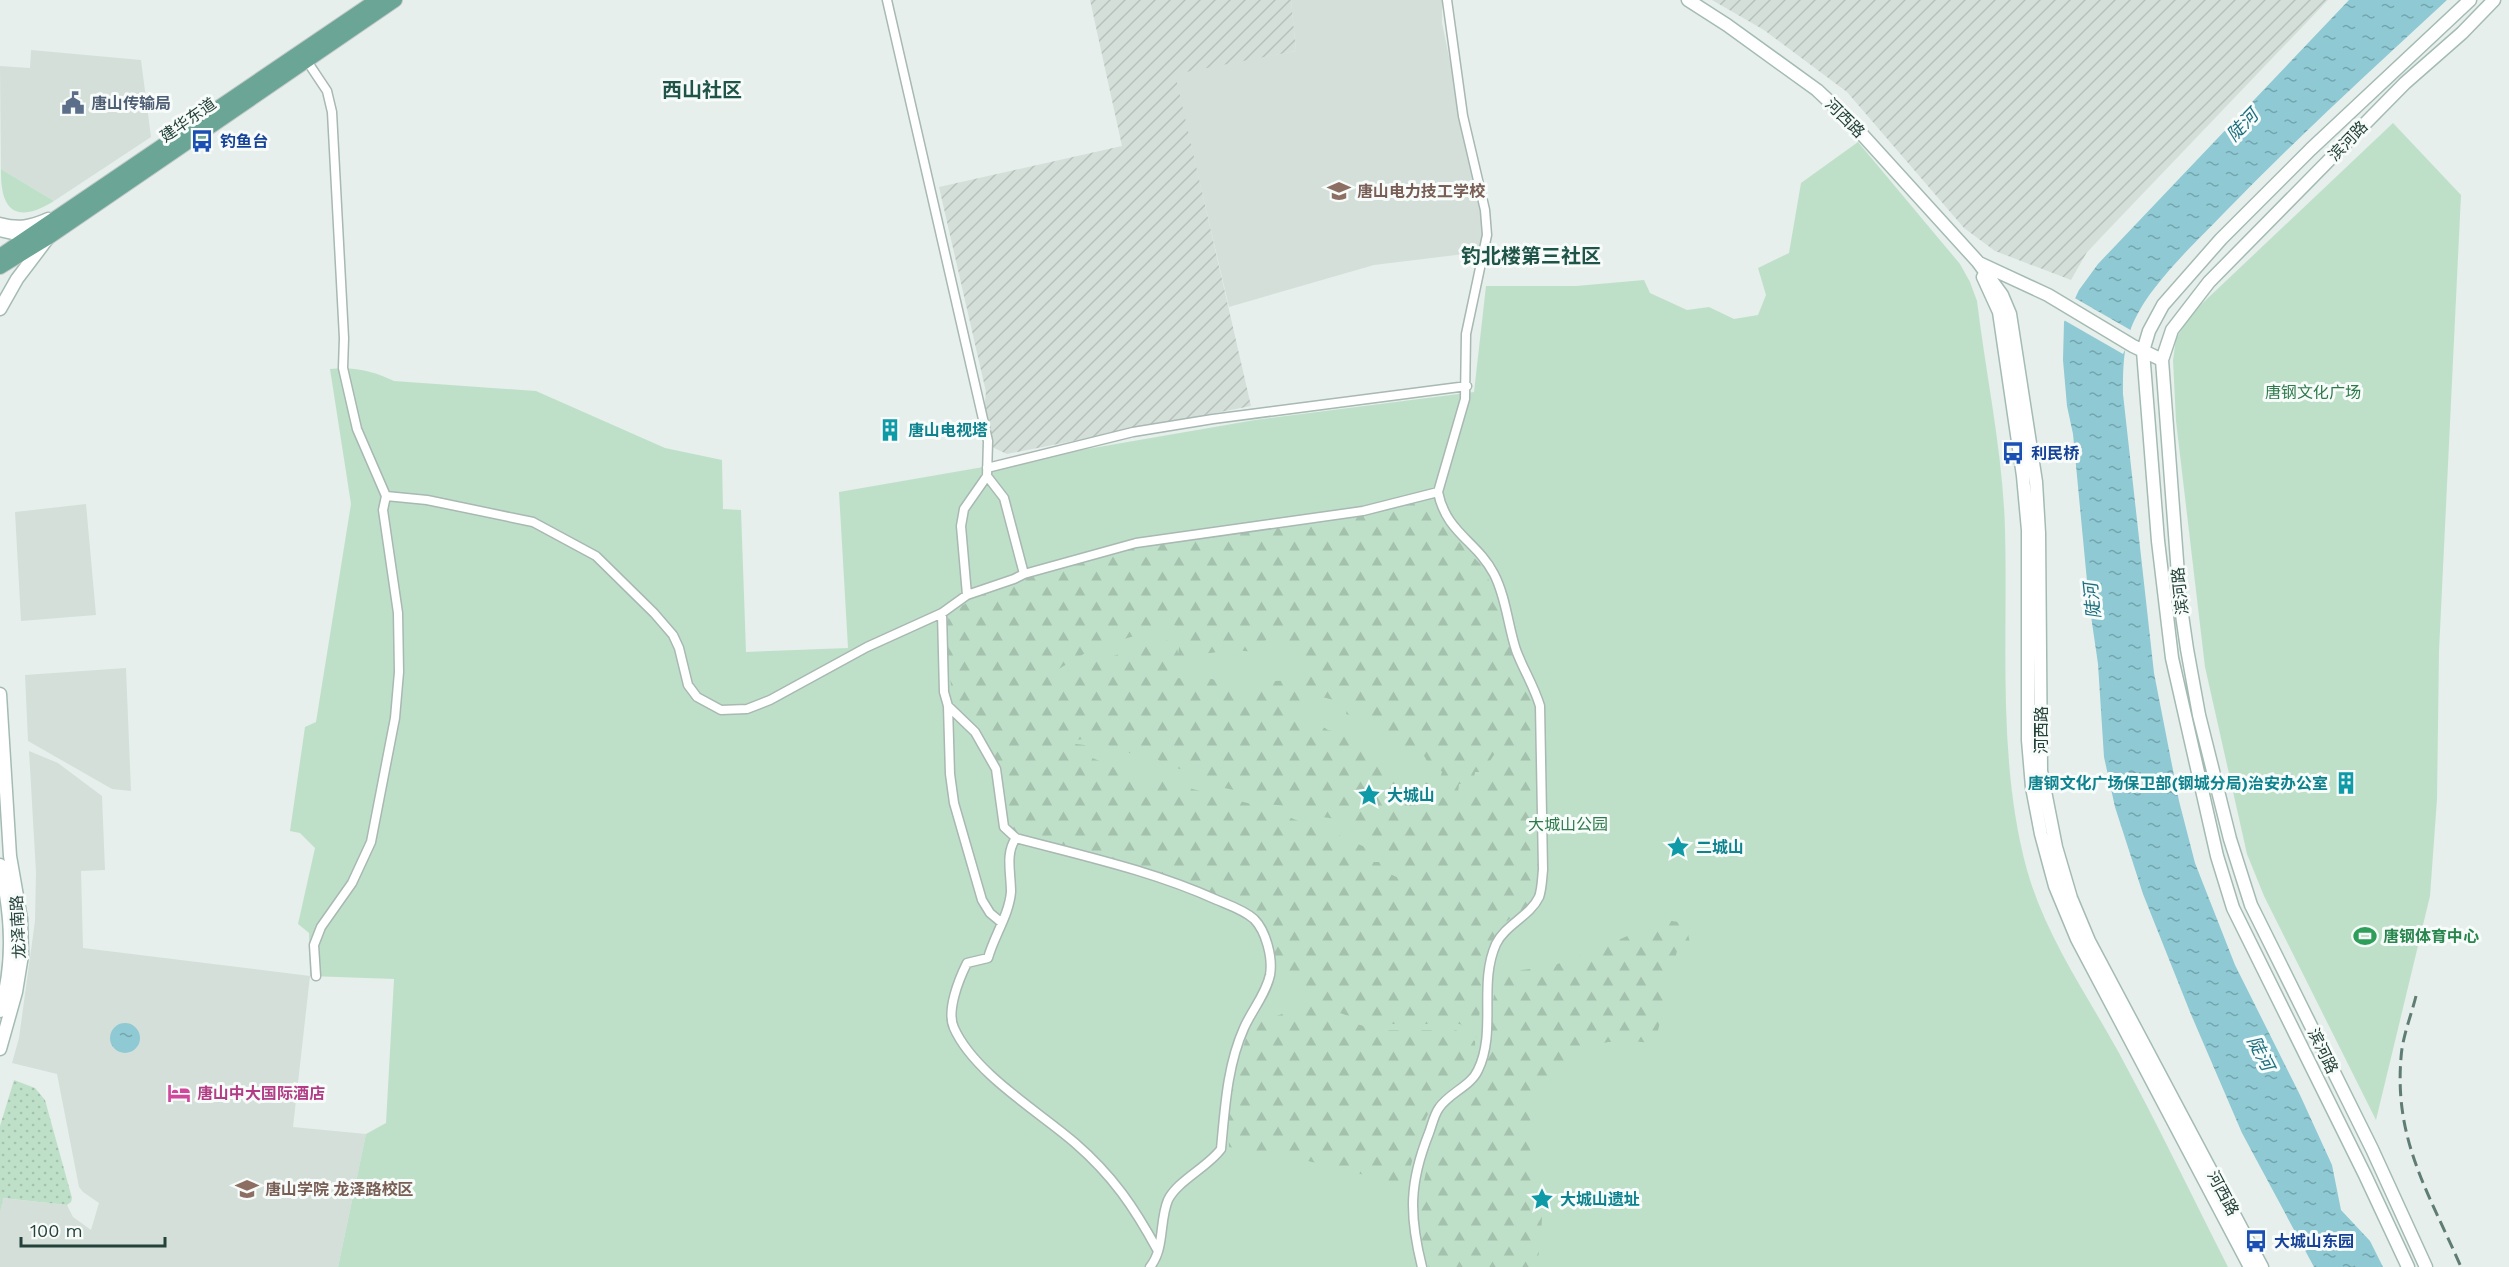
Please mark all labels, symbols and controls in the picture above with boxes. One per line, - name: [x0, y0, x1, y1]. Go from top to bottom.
- district label: 西山社区: [662, 78, 742, 102]
- public building icon: 唐山传输局: [60, 90, 86, 116]
- place label: 唐山传输局: [91, 94, 171, 113]
- street label: 建华东道: [156, 94, 220, 146]
- street label: 河西路: [1821, 94, 1869, 142]
- water label: 陡河: [2222, 103, 2264, 145]
- street label: 滨河路: [2324, 117, 2372, 165]
- bus stop icon: 钓鱼台: [189, 128, 215, 154]
- place label: 钓鱼台: [220, 132, 268, 151]
- school or university icon: 唐山电力技工学校: [1326, 178, 1352, 204]
- place label: 唐山电力技工学校: [1357, 182, 1486, 201]
- district label: 钓北楼第三社区: [1461, 244, 1601, 268]
- park label: 唐钢文化广场: [2265, 383, 2361, 402]
- building icon: 唐山电视塔: [877, 417, 903, 443]
- place label: 唐山电视塔: [908, 421, 988, 440]
- bus stop icon: 利民桥: [2000, 440, 2026, 466]
- place label: 利民桥: [2031, 444, 2080, 463]
- street label: 滨河路: [2168, 566, 2192, 616]
- water label: 陡河: [2079, 579, 2104, 620]
- street label: 河西路: [2032, 706, 2051, 754]
- building icon: 唐钢文化广场保卫部(钢城分局)治安办公室: [2333, 770, 2359, 796]
- place label: 唐钢文化广场保卫部(钢城分局)治安办公室: [2027, 774, 2328, 793]
- place icon: 大城山: [1356, 782, 1382, 808]
- place label: 大城山: [1387, 786, 1435, 805]
- park label: 大城山公园: [1528, 815, 1608, 834]
- place icon: 二城山: [1665, 834, 1691, 860]
- place label: 二城山: [1696, 838, 1744, 857]
- street label: 龙泽南路: [7, 895, 29, 959]
- sports icon: 唐钢体育中心: [2352, 923, 2378, 949]
- place label: 唐钢体育中心: [2383, 927, 2479, 946]
- street label: 滨河路: [2304, 1025, 2342, 1077]
- water label: 陡河: [2243, 1032, 2280, 1076]
- hotel icon: 唐山中大国际酒店: [166, 1080, 192, 1106]
- place label: 唐山中大国际酒店: [197, 1084, 325, 1103]
- street label: 河西路: [2203, 1167, 2243, 1219]
- school or university icon: 唐山学院 龙泽路校区: [234, 1176, 260, 1202]
- place label: 唐山学院 龙泽路校区: [265, 1180, 414, 1199]
- place icon: 大城山遗址: [1529, 1186, 1555, 1212]
- place label: 大城山遗址: [1560, 1190, 1640, 1209]
- scale bar: [21, 1210, 165, 1248]
- text: 100 m: [30, 1220, 83, 1241]
- bus stop icon: 大城山东园: [2243, 1228, 2269, 1254]
- place label: 大城山东园: [2274, 1232, 2354, 1251]

